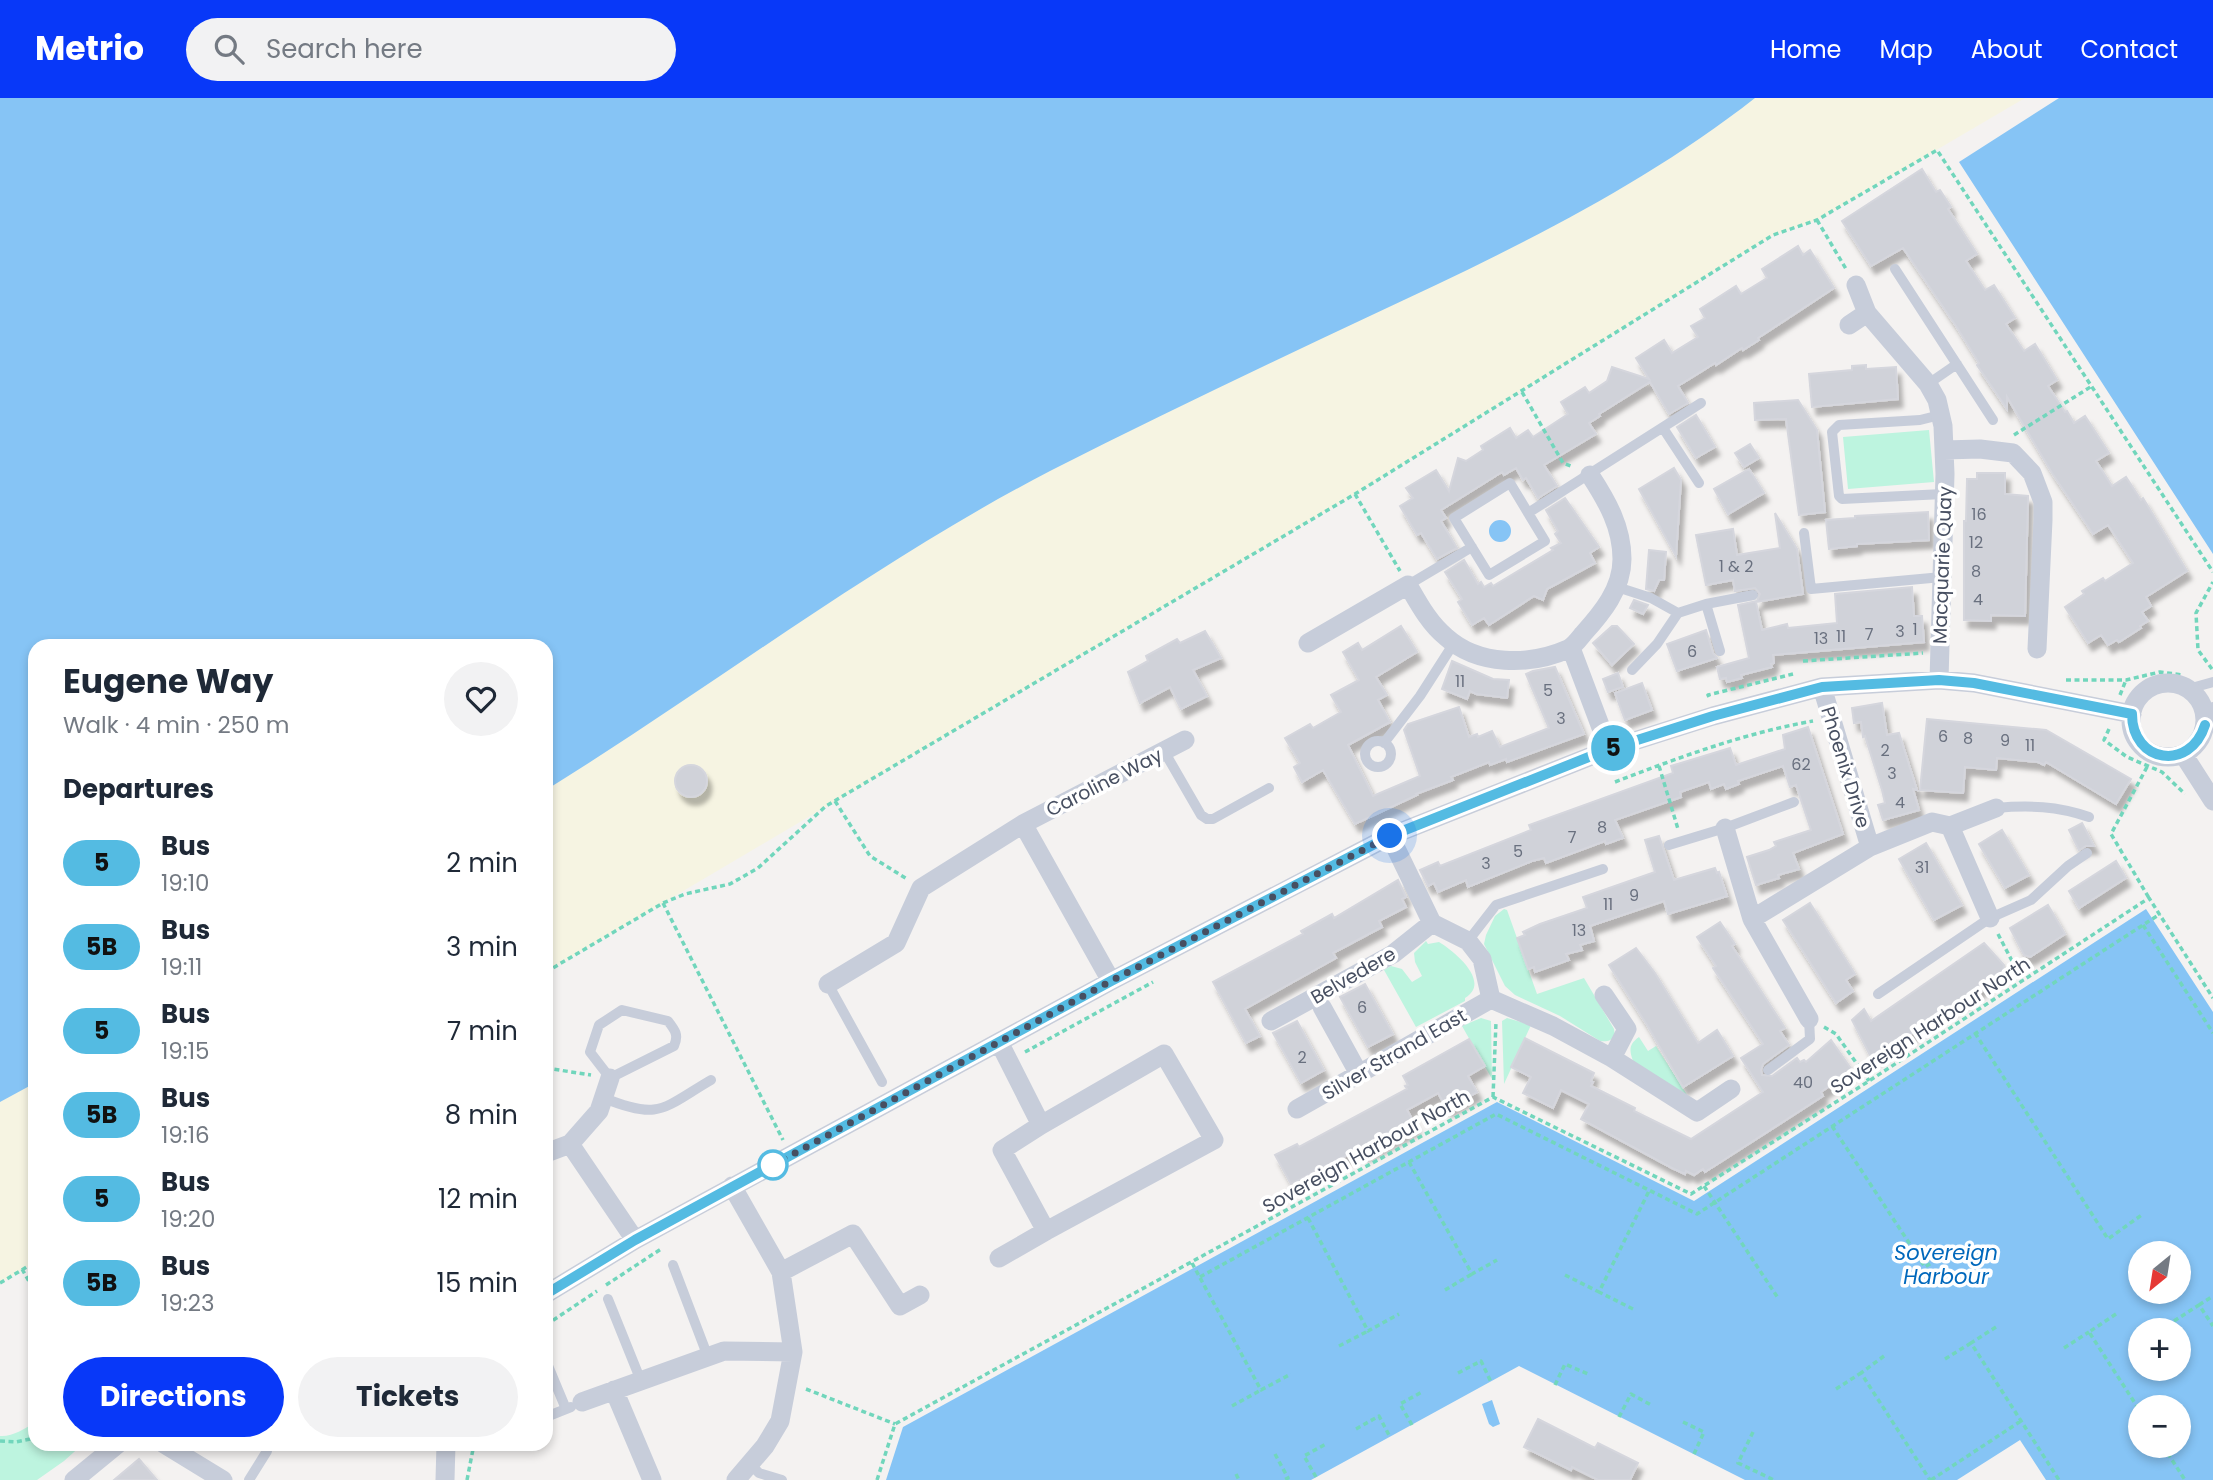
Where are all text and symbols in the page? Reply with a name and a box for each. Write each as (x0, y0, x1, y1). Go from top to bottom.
search box (186, 18, 676, 81)
text: Metrio (35, 25, 144, 72)
icon: search (210, 30, 248, 68)
text: Search here (266, 31, 423, 67)
text: Home (1770, 33, 1842, 66)
text: Map (1880, 33, 1933, 66)
text: About (1971, 33, 2042, 66)
text: Contact (2080, 33, 2178, 66)
street label: Macquarie Quay (1926, 485, 1959, 644)
house number: 16 (1971, 503, 1987, 526)
house number: 12 (1969, 531, 1983, 554)
house number: 1 & 2 (1719, 555, 1753, 578)
house number: 8 (1971, 560, 1981, 583)
house number: 4 (1973, 588, 1983, 611)
house number: 1 (1912, 618, 1918, 641)
house number: 3 (1895, 620, 1905, 643)
house number: 7 (1865, 623, 1874, 646)
house number: 11 (1836, 625, 1846, 648)
house number: 13 (1814, 627, 1828, 650)
house number: 6 (1687, 640, 1697, 663)
text: Eugene Way (63, 658, 273, 705)
button: heart (444, 662, 518, 736)
house number: 11 (1455, 670, 1465, 693)
house number: 5 (1543, 679, 1553, 702)
street label: Phoenix Drive (1814, 703, 1877, 831)
house number: 3 (1556, 707, 1566, 730)
text: Walk · 4 min · 250 m (63, 709, 289, 741)
line badge: 5 (1590, 725, 1636, 771)
house number: 6 (1938, 725, 1948, 748)
house number: 8 (1963, 727, 1973, 750)
house number: 9 (2000, 729, 2010, 752)
text: 5 (1605, 731, 1621, 764)
house number: 11 (2025, 734, 2035, 757)
house number: 2 (1880, 739, 1890, 762)
street label: Caroline Way (1041, 741, 1167, 823)
house number: 62 (1791, 753, 1811, 776)
house number: 3 (1887, 762, 1897, 785)
text: Departures (63, 771, 214, 807)
house number: 4 (1895, 791, 1905, 814)
house number: 8 (1597, 816, 1607, 839)
your location (1372, 818, 1407, 853)
house number: 7 (1568, 826, 1577, 849)
text: Bus (161, 828, 210, 864)
house number: 5 (1513, 840, 1523, 863)
text: 2 min (446, 845, 518, 881)
text: 5 (94, 846, 109, 879)
house number: 3 (1481, 852, 1491, 875)
house number: 31 (1915, 856, 1929, 879)
text: 19:10 (161, 867, 210, 899)
house number: 9 (1629, 884, 1639, 907)
house number: 11 (1603, 893, 1613, 916)
text: Bus (161, 912, 210, 948)
house number: 13 (1572, 919, 1586, 942)
text: 3 min (446, 929, 518, 965)
text: 5B (86, 930, 117, 963)
street label: Belvedere (1306, 940, 1401, 1011)
text: 19:11 (161, 951, 202, 983)
street label: Sovereign Harbour North (1825, 951, 2036, 1100)
text: Bus (161, 996, 210, 1032)
house number: 6 (1357, 996, 1367, 1019)
street label: Silver Strand East (1317, 1002, 1471, 1107)
text: 7 min (447, 1013, 518, 1049)
text: 5 (94, 1014, 109, 1047)
text: 19:15 (161, 1035, 210, 1067)
house number: 2 (1297, 1046, 1307, 1069)
house number: 40 (1793, 1071, 1813, 1094)
text: Bus (161, 1080, 210, 1116)
street label: Sovereign Harbour North (1258, 1083, 1475, 1220)
text: 8 min (445, 1097, 518, 1133)
text: 5B (86, 1098, 117, 1131)
text: 19:16 (161, 1119, 210, 1151)
unlabelled marker (758, 1150, 788, 1180)
text: Bus (161, 1164, 210, 1200)
text: 12 min (438, 1181, 518, 1217)
text: 5 (94, 1182, 109, 1215)
text: 19:20 (161, 1203, 215, 1235)
water label: Sovereign Harbour (1894, 1238, 1998, 1291)
north arrow (2128, 1241, 2191, 1304)
map controls (2128, 1241, 2191, 1458)
text: Bus (161, 1248, 210, 1284)
text: 15 min (437, 1265, 518, 1301)
text: 5B (86, 1266, 117, 1299)
text: 19:23 (161, 1287, 215, 1319)
button: + (2128, 1318, 2191, 1381)
button: Directions (63, 1357, 284, 1437)
button: Tickets (298, 1357, 518, 1437)
button: − (2128, 1395, 2191, 1458)

